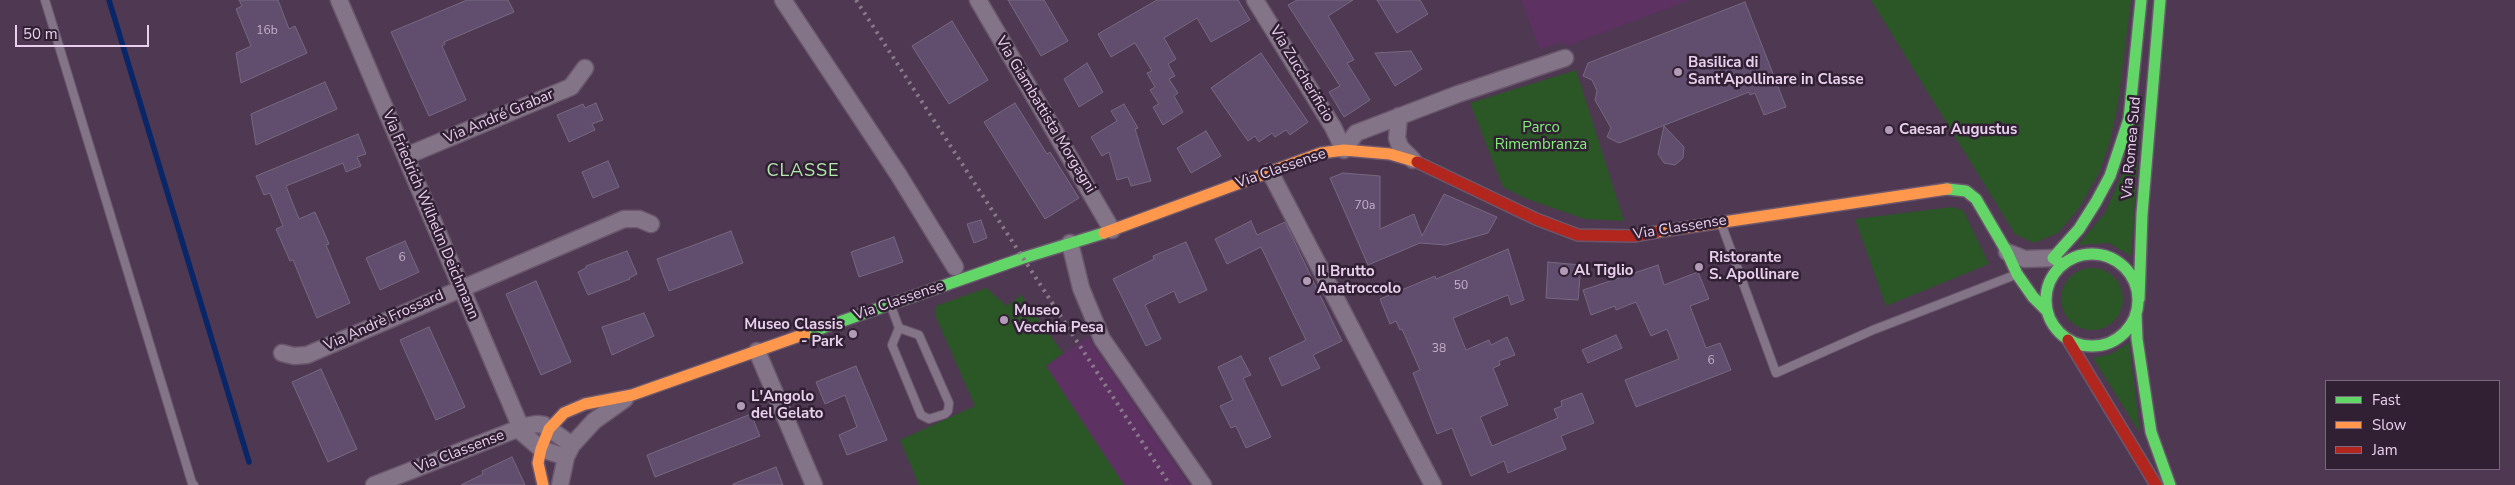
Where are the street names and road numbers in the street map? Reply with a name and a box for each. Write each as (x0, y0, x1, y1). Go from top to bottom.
street label: Via Zuccherificio (1265, 23, 1337, 125)
street label: Via Giambattista Morgagni (991, 33, 1099, 197)
street label: Via André Grabar (442, 86, 556, 148)
street label: Via Romea Sud (2119, 96, 2145, 200)
street label: Via Friedrich Wilhelm Deichmann (378, 108, 482, 322)
street label: Via Classense (1234, 145, 1328, 193)
street label: Via Classense (1632, 212, 1728, 244)
street label: Via Classense (852, 277, 946, 325)
street label: Via Andrè Frossard (321, 287, 447, 355)
street label: Via Classense (413, 427, 507, 477)

